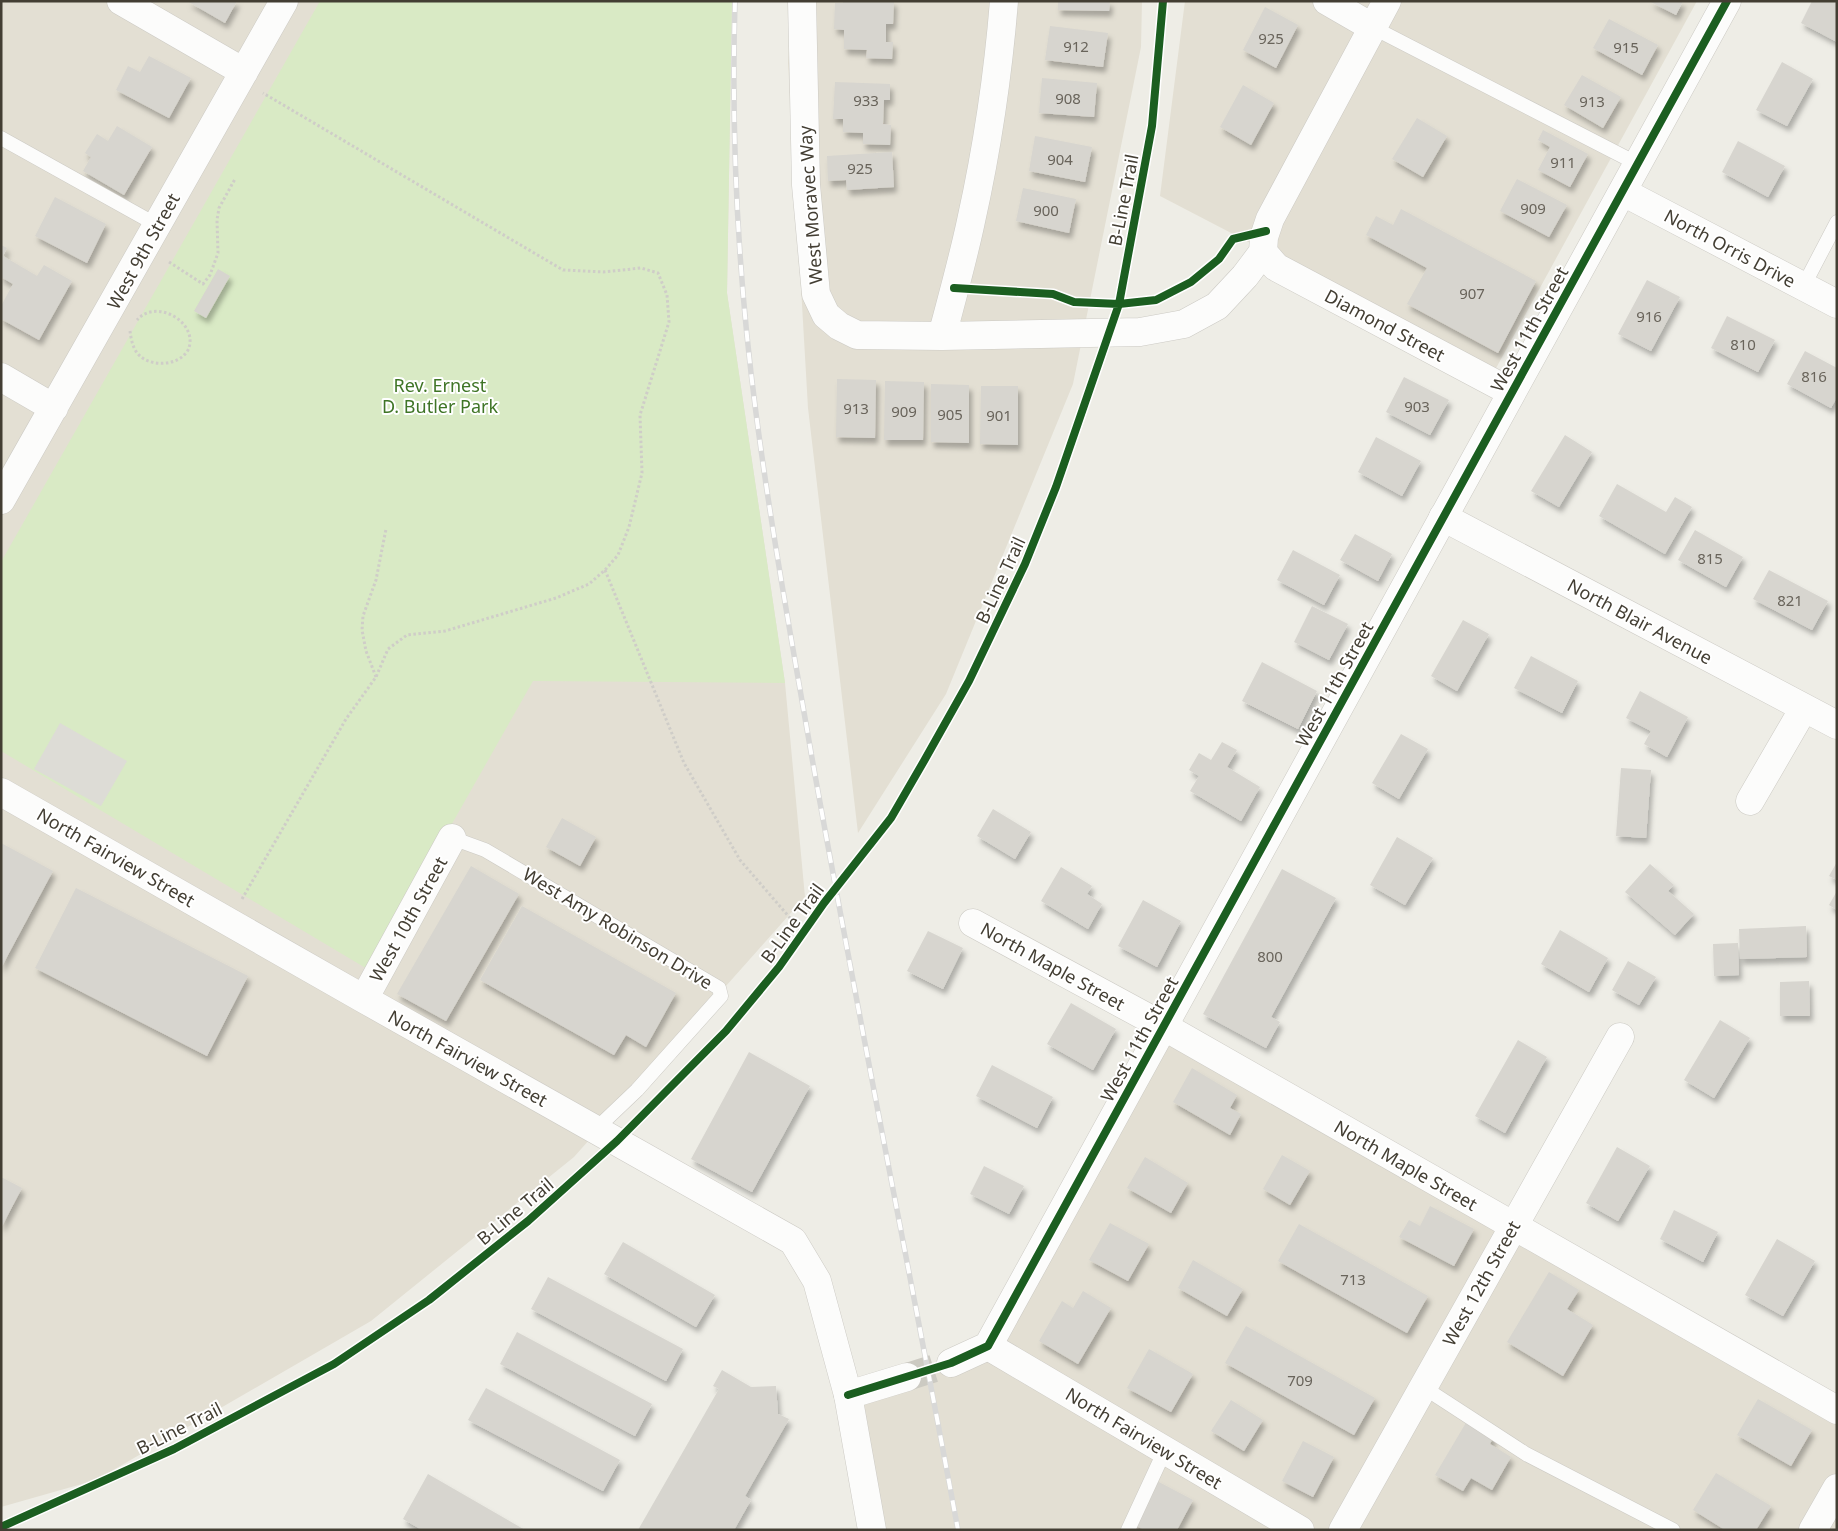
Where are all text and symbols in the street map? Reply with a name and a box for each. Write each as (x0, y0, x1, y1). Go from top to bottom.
house number: 925 (1258, 28, 1284, 48)
house number: 912 (1063, 36, 1089, 56)
house number: 915 (1613, 37, 1639, 57)
house number: 908 (1055, 88, 1081, 108)
house number: 933 (853, 90, 879, 110)
house number: 913 (1579, 91, 1605, 111)
street label: West Moravec Way (792, 124, 828, 285)
house number: 904 (1047, 149, 1073, 169)
street label: B-Line Trail (1102, 152, 1144, 248)
house number: 911 (1550, 152, 1576, 172)
house number: 925 (847, 158, 873, 178)
street label: West 9th Street (101, 188, 185, 313)
house number: 909 (1520, 198, 1546, 218)
house number: 900 (1033, 200, 1059, 220)
street label: North Orris Drive (1660, 203, 1800, 293)
street label: West 11th Street (1485, 262, 1574, 396)
street label: Diamond Street (1321, 283, 1450, 367)
house number: 907 (1459, 283, 1485, 303)
house number: 916 (1636, 306, 1662, 326)
house number: 810 (1730, 334, 1756, 354)
house number: 816 (1801, 366, 1827, 386)
park label: Rev. Ernest D. Butler Park (382, 373, 498, 418)
house number: 903 (1404, 396, 1430, 416)
house number: 913 (843, 398, 869, 418)
house number: 909 (891, 401, 917, 421)
house number: 905 (937, 404, 963, 424)
house number: 901 (986, 405, 1012, 425)
street label: B-Line Trail (969, 533, 1031, 627)
house number: 815 (1697, 548, 1723, 568)
street label: North Blair Avenue (1563, 573, 1717, 669)
house number: 821 (1777, 590, 1803, 610)
street label: West 11th Street (1290, 617, 1379, 751)
street label: North Fairview Street (33, 802, 200, 912)
street label: West 10th Street (364, 852, 453, 986)
street label: West Amy Robinson Drive (519, 862, 717, 994)
street label: B-Line Trail (755, 878, 829, 968)
street label: North Maple Street (977, 916, 1130, 1016)
house number: 800 (1257, 946, 1283, 966)
street label: West 11th Street (1095, 972, 1184, 1106)
street label: North Fairview Street (384, 1004, 552, 1112)
street label: North Maple Street (1330, 1114, 1482, 1216)
street label: B-Line Trail (472, 1172, 558, 1250)
street label: West 12th Street (1437, 1216, 1526, 1350)
house number: 713 (1340, 1269, 1366, 1289)
house number: 709 (1287, 1370, 1313, 1390)
street label: North Fairview Street (1061, 1382, 1227, 1495)
street label: B-Line Trail (132, 1396, 226, 1460)

